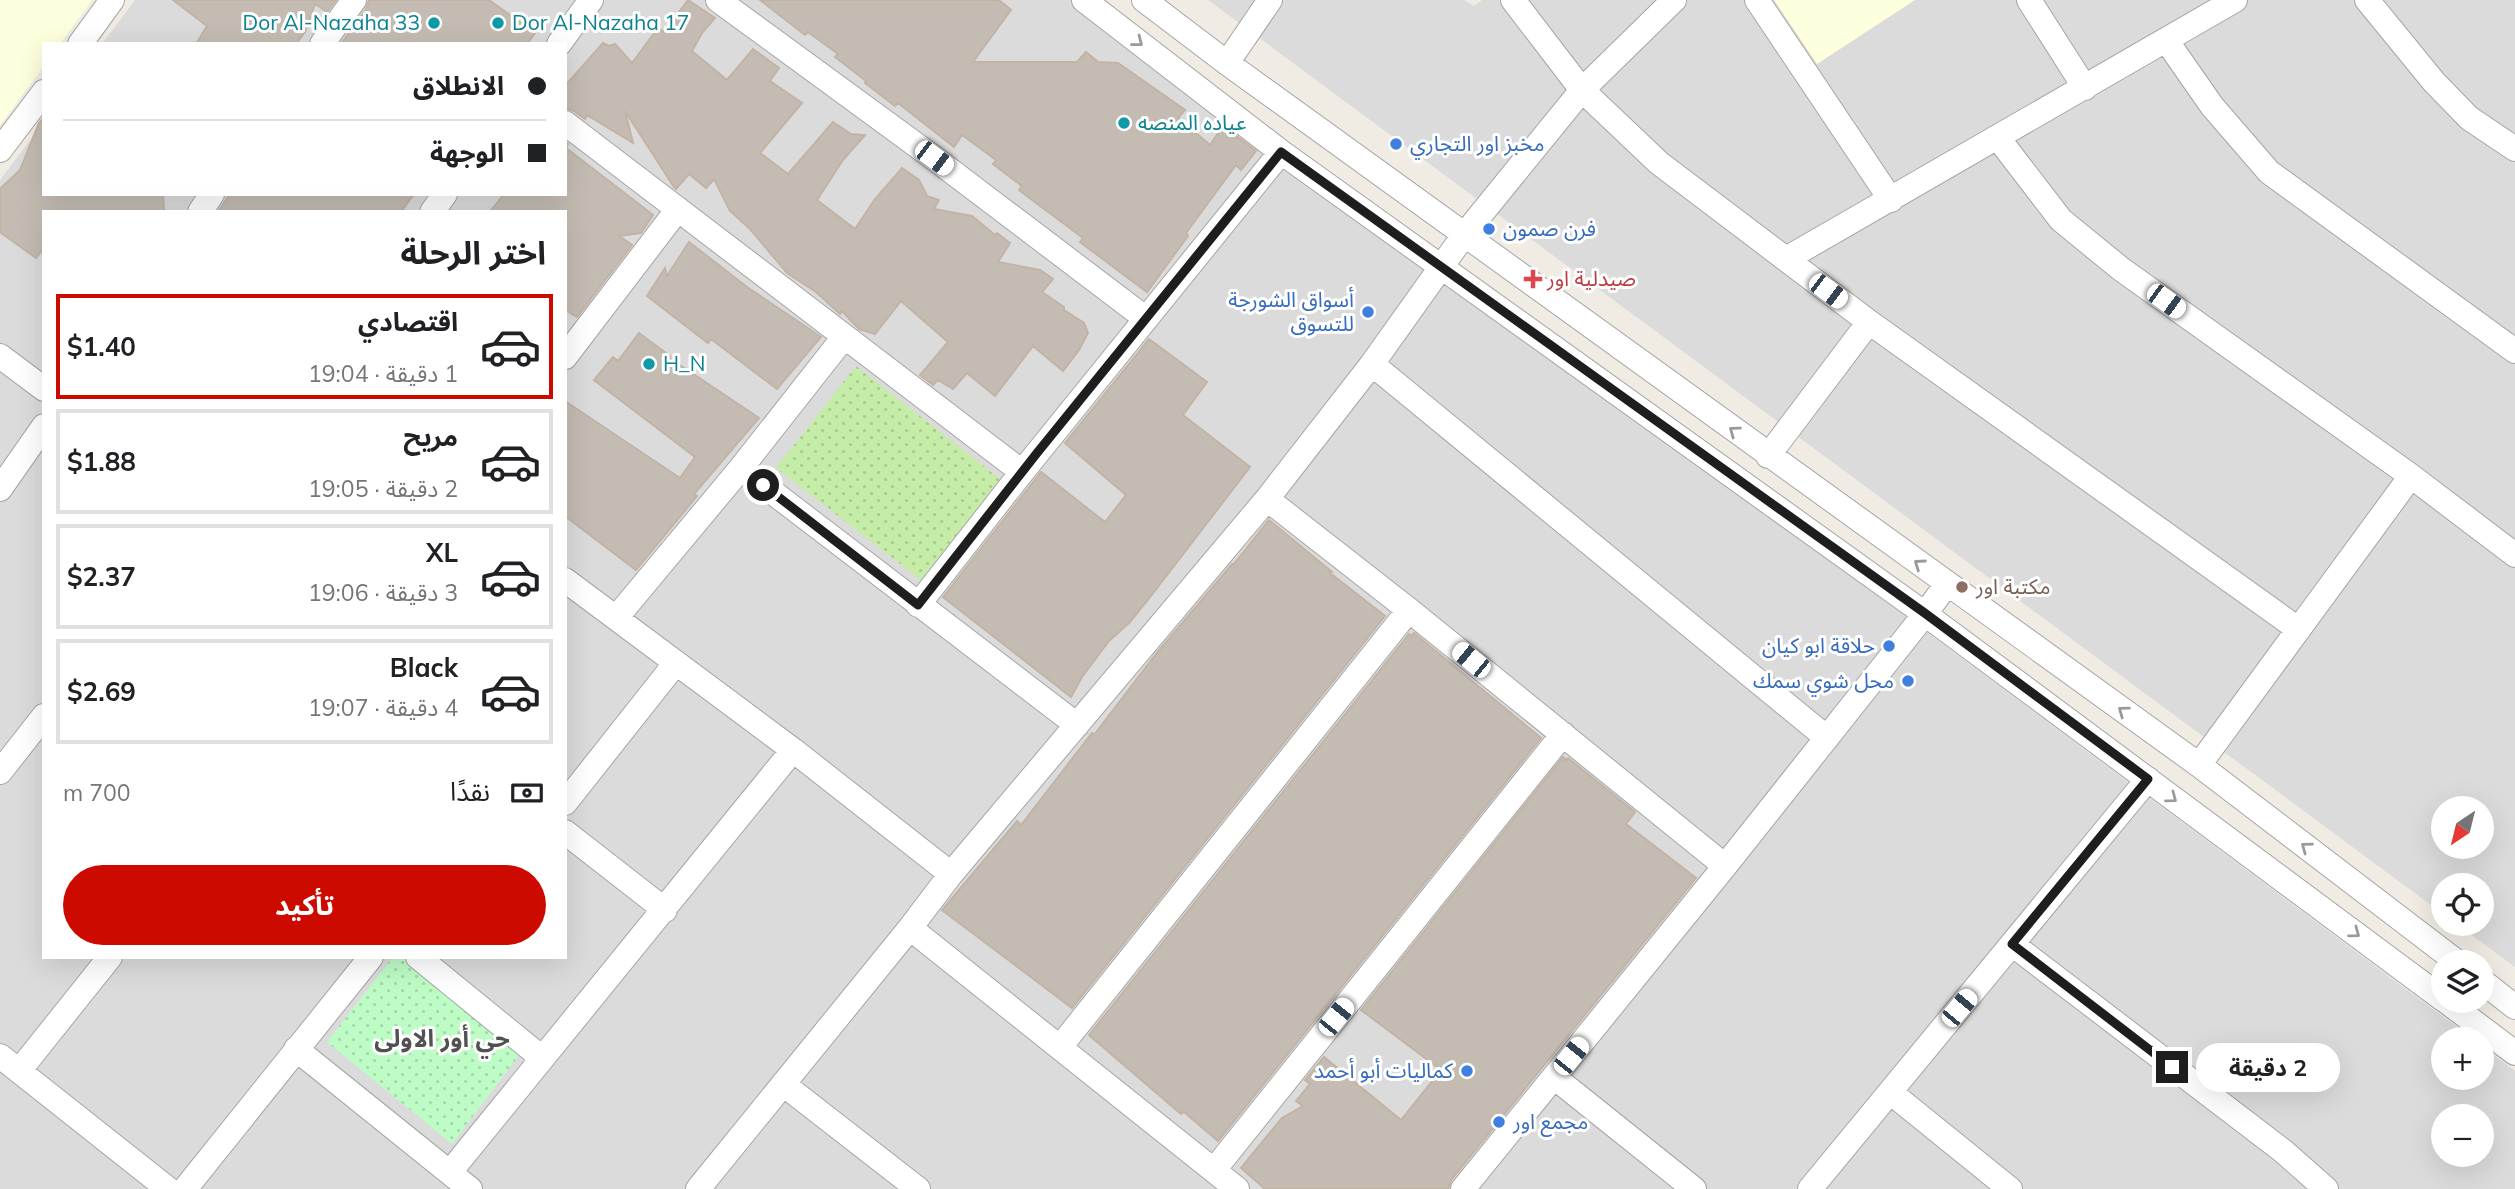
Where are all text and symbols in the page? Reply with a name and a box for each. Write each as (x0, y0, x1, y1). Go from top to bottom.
place label: Dor Al-Nazaha 33 (243, 9, 420, 35)
place label: Dor Al-Nazaha 17 (512, 9, 689, 35)
marker: Dor Al-Nazaha 33 (426, 15, 442, 31)
marker: Dor Al-Nazaha 17 (490, 15, 506, 31)
one-way arrow (1131, 33, 1143, 46)
text: الانطلاق (413, 69, 504, 102)
place label: عياده المنصه (1138, 109, 1246, 135)
marker: عياده المنصه (1116, 115, 1132, 131)
place label: مخبز اور التجاري (1410, 130, 1544, 160)
text: الوجهة (430, 136, 504, 169)
marker: مخبز اور التجاري (1388, 136, 1404, 152)
car (911, 137, 958, 179)
place label: فرن صمون (1503, 215, 1596, 241)
marker: فرن صمون (1481, 221, 1497, 237)
text: اختر الرحلة (401, 232, 546, 272)
place label: صيدلية اور (1546, 265, 1636, 291)
car (1805, 270, 1852, 312)
marker: صيدلية اور (1525, 271, 1541, 287)
car (2143, 280, 2190, 322)
place label: أسواق الشورجة للتسوق (1228, 286, 1354, 336)
marker: أسواق الشورجة للتسوق (1360, 304, 1376, 320)
text: اقتصادي (358, 305, 458, 338)
icon: car (479, 315, 542, 378)
text: $1.40 (67, 330, 136, 363)
place label: H_N (663, 350, 705, 376)
marker: H_N (641, 356, 657, 372)
text: 1 دقيقة · 19:04 (308, 359, 458, 388)
text: مريح (403, 420, 458, 453)
one-way arrow (1729, 427, 1742, 439)
icon: car (479, 430, 542, 493)
text: $1.88 (67, 445, 136, 478)
route start (747, 469, 779, 501)
text: 2 دقيقة · 19:05 (308, 474, 458, 503)
text: XL (426, 536, 458, 569)
icon: car (479, 545, 542, 608)
text: $2.37 (67, 560, 136, 593)
one-way arrow (1914, 560, 1927, 572)
place label: مكتبة اور (1975, 573, 2051, 599)
text: 3 دقيقة · 19:06 (308, 578, 458, 607)
marker: مكتبة اور (1954, 579, 1970, 595)
place label: حلاقة ابو كيان (1762, 632, 1875, 658)
marker: حلاقة ابو كيان (1881, 638, 1897, 654)
car (1449, 639, 1494, 681)
text: Black (390, 651, 458, 684)
icon: car (479, 660, 542, 723)
place label: محل شوي سمك (1753, 667, 1894, 697)
marker: محل شوي سمك (1900, 673, 1916, 689)
text: $2.69 (67, 675, 136, 708)
text: 4 دقيقة · 19:07 (308, 693, 458, 722)
one-way arrow (2118, 707, 2131, 719)
icon: cash (508, 774, 546, 812)
text: نقدًا (450, 775, 490, 808)
text: 700 m (63, 778, 131, 807)
one-way arrow (2165, 789, 2177, 802)
north arrow (2431, 796, 2494, 859)
map controls (2431, 796, 2494, 1167)
one-way arrow (2301, 842, 2313, 855)
button: تأكيد (63, 865, 546, 945)
button: locate (2431, 873, 2494, 936)
one-way arrow (2347, 925, 2360, 938)
button: layers (2431, 950, 2494, 1013)
car (1938, 985, 1981, 1031)
car (1315, 994, 1358, 1040)
district label: حي أور الاولى (374, 1023, 510, 1059)
button: + (2431, 1027, 2494, 1090)
car (1550, 1033, 1593, 1079)
callout: 2 دقيقة (2196, 1042, 2340, 1092)
route end (2156, 1051, 2188, 1083)
text: 2 دقيقة (2229, 1053, 2307, 1082)
place label: كماليات أبو أحمد (1314, 1057, 1453, 1083)
marker: كماليات أبو أحمد (1459, 1063, 1475, 1079)
button: − (2431, 1104, 2494, 1167)
place label: مجمع اور (1512, 1108, 1588, 1137)
marker: مجمع اور (1491, 1114, 1507, 1130)

